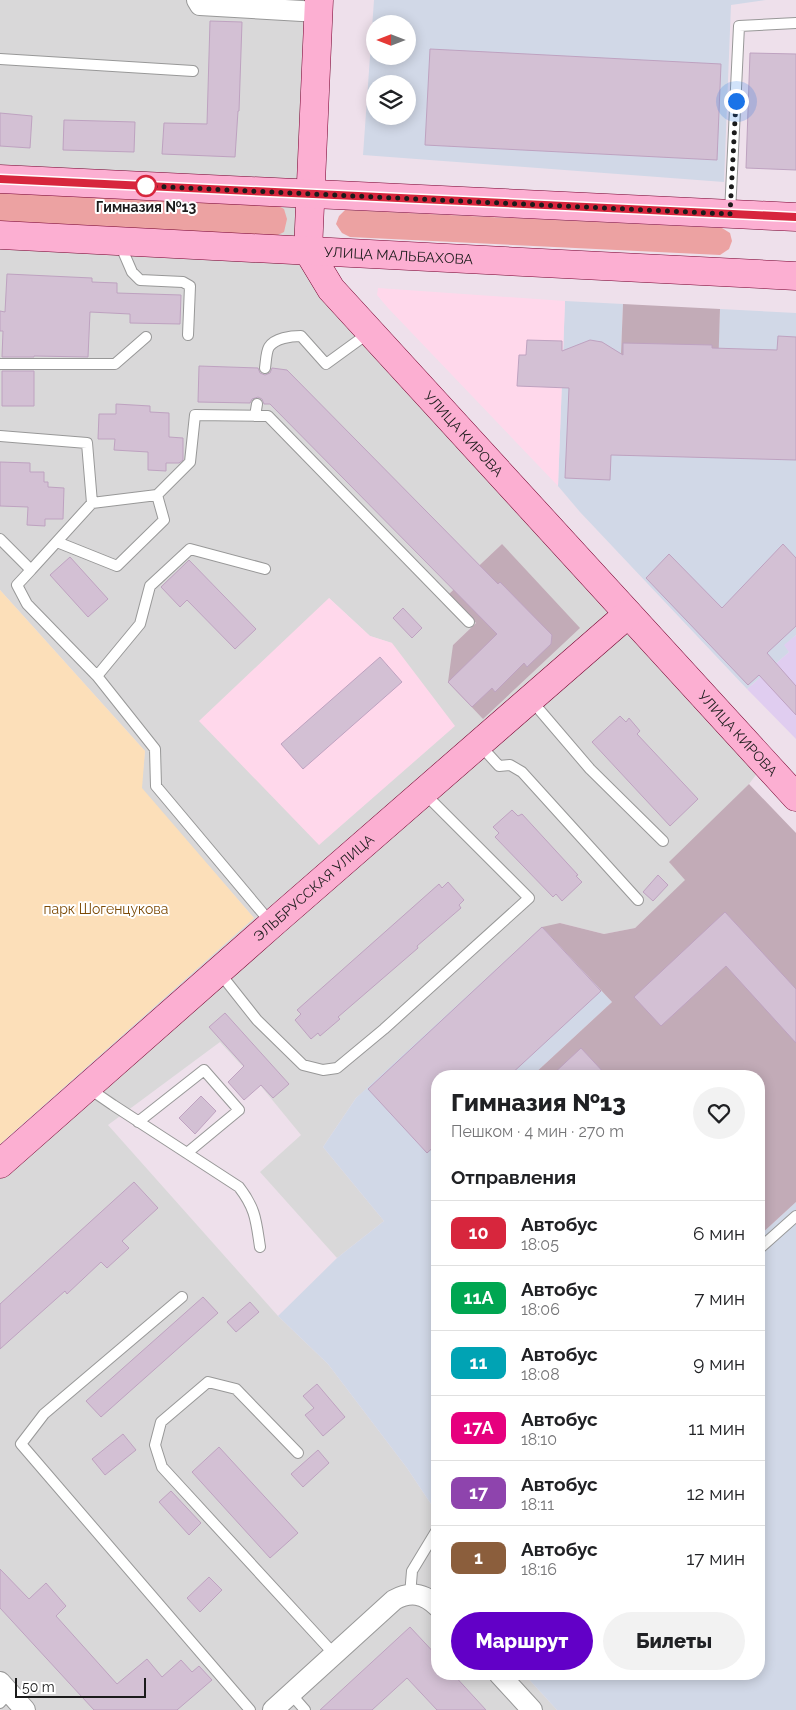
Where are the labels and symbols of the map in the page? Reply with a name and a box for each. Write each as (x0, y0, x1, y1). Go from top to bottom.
north arrow (366, 15, 416, 65)
your location (724, 89, 749, 114)
marker: Гимназия №13 (135, 175, 157, 197)
place label: Гимназия №13 (96, 199, 196, 215)
street label: УЛИЦА МАЛЬБАХОВА (324, 244, 474, 267)
street label: УЛИЦА КИРОВА (421, 388, 507, 480)
street label: УЛИЦА КИРОВА (695, 687, 781, 780)
street label: ЭЛЬБРУССКАЯ УЛИЦА (250, 831, 378, 945)
park label: парк Шогенцукова (44, 901, 168, 917)
scale bar (15, 1675, 146, 1698)

